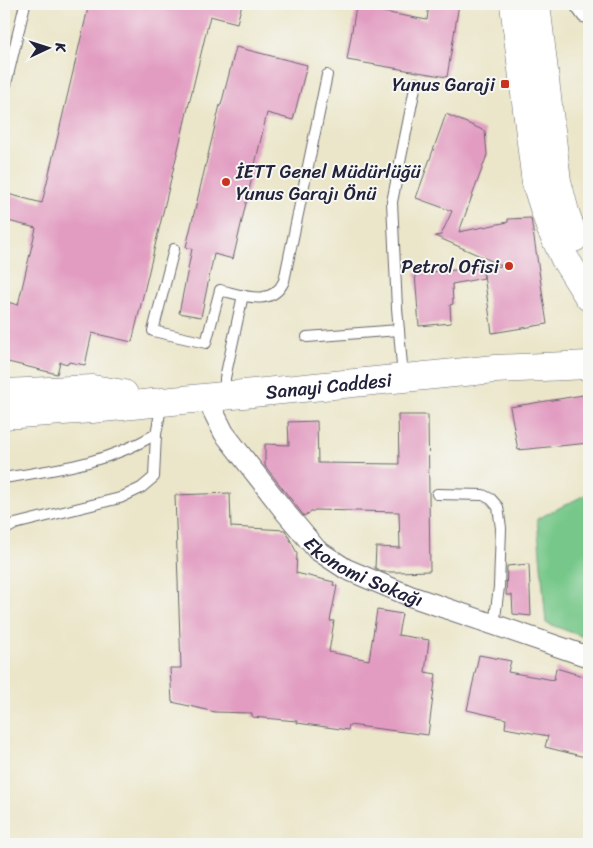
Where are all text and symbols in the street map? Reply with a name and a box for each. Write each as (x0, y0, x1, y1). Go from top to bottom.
north arrow (22, 22, 72, 72)
text: K (48, 41, 73, 54)
place label: Yunus Garaji (392, 68, 496, 101)
marker: Yunus Garaji (499, 78, 511, 90)
place label: İETT Genel Müdürlüğü Yunus Garajı Önü (235, 155, 421, 210)
marker: İETT Genel Müdürlüğü Yunus Garajı Önü (220, 176, 232, 188)
place label: Petrol Ofisi (401, 250, 500, 283)
marker: Petrol Ofisi (503, 260, 515, 272)
street label: Sanayi Caddesi (264, 363, 394, 409)
street label: Ekonomi Sokağı (295, 529, 428, 616)

